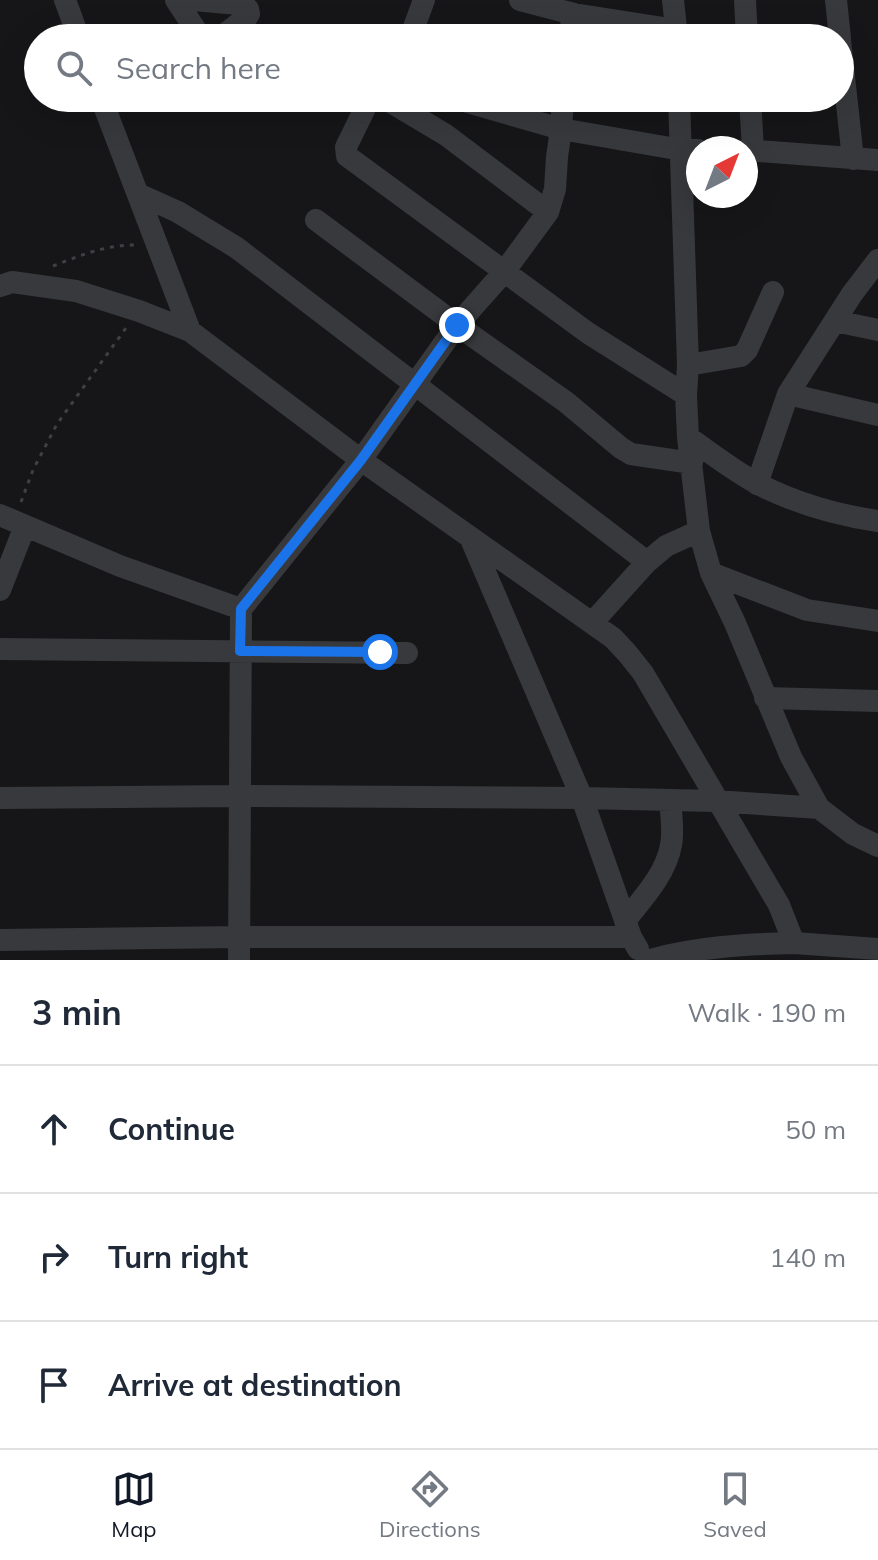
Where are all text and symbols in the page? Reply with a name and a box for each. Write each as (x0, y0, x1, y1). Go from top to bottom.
search box (24, 24, 854, 112)
icon: search (52, 46, 96, 90)
text: Search here (116, 49, 281, 87)
north arrow (686, 136, 758, 208)
route end (439, 307, 475, 343)
route start (362, 634, 398, 670)
text: 3 min (32, 991, 122, 1034)
text: Walk · 190 m (687, 996, 846, 1029)
icon: ahead (32, 1107, 76, 1151)
text: Continue (108, 1110, 235, 1148)
text: 50 m (785, 1113, 846, 1146)
icon: right (32, 1235, 76, 1279)
text: Turn right (108, 1238, 248, 1276)
text: 140 m (770, 1241, 846, 1274)
icon: arrive (32, 1363, 76, 1407)
text: Arrive at destination (108, 1366, 402, 1404)
tab: Map (111, 1467, 157, 1543)
tab: Directions (379, 1467, 481, 1543)
tab: Saved (703, 1467, 767, 1543)

